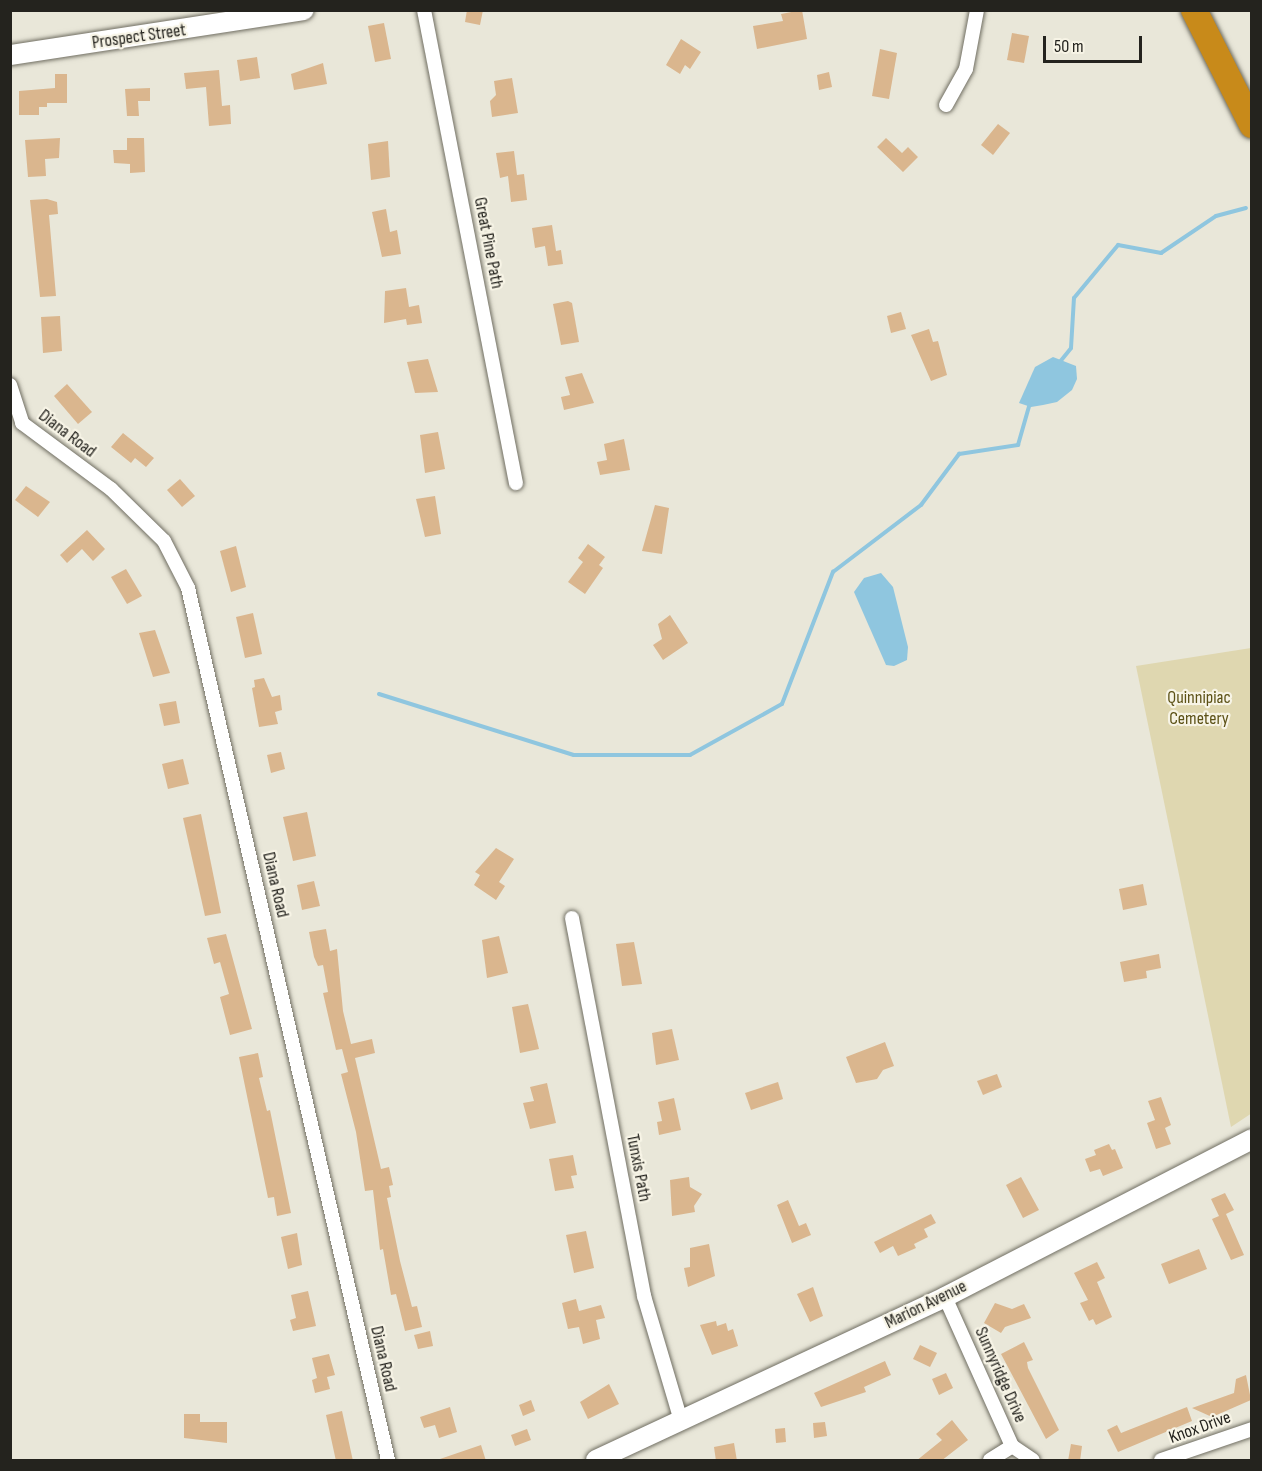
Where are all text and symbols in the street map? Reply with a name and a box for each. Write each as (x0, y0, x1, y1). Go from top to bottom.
street label: Prospect Street (91, 20, 187, 54)
scale bar (1046, 24, 1145, 62)
text: 50 m (1054, 36, 1084, 57)
street label: Great Pine Path (469, 195, 507, 291)
street label: Diana Road (34, 405, 100, 463)
park label: Quinnipiac Cemetery (1167, 688, 1231, 730)
street label: Diana Road (257, 850, 293, 920)
street label: Tunxis Path (621, 1132, 655, 1204)
street label: Marion Avenue (882, 1276, 970, 1334)
street label: Diana Road (365, 1324, 401, 1394)
street label: Sunnyridge Drive (969, 1324, 1031, 1426)
street label: Knox Drive (1166, 1407, 1234, 1449)

